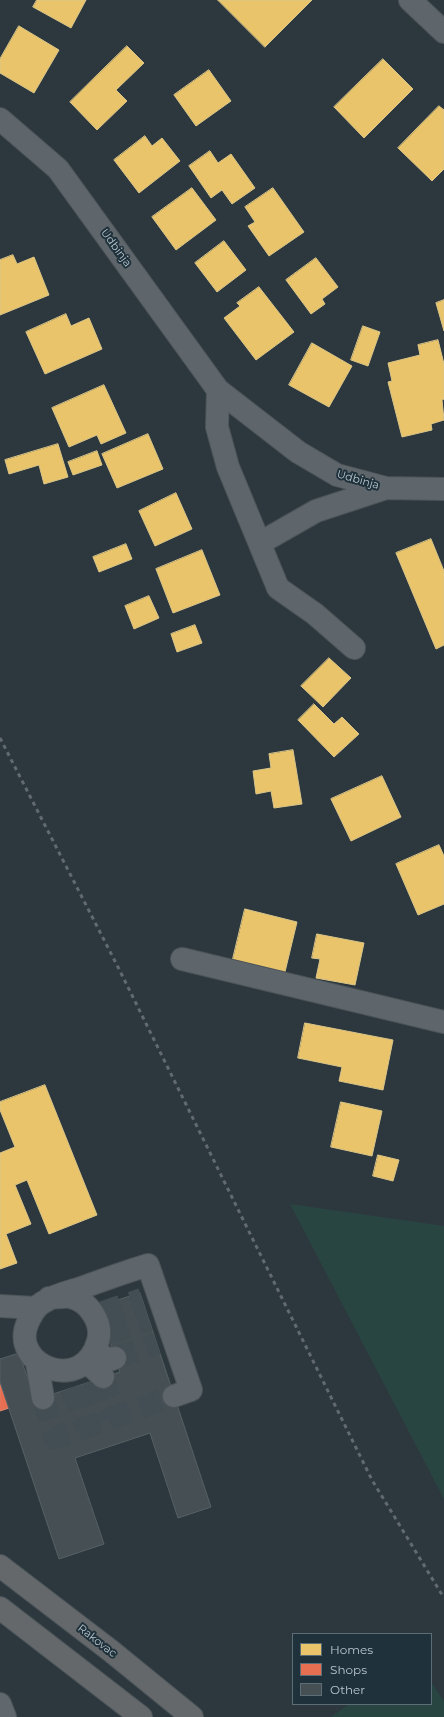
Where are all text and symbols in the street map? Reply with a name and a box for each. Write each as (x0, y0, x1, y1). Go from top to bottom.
street label: Udbinja (98, 227, 134, 269)
street label: Udbinja (335, 468, 381, 492)
street label: Rakovac (75, 1622, 119, 1660)
legend (292, 1633, 432, 1705)
text: Homes (330, 1642, 373, 1657)
text: Shops (330, 1662, 367, 1677)
text: Other (330, 1682, 365, 1697)

